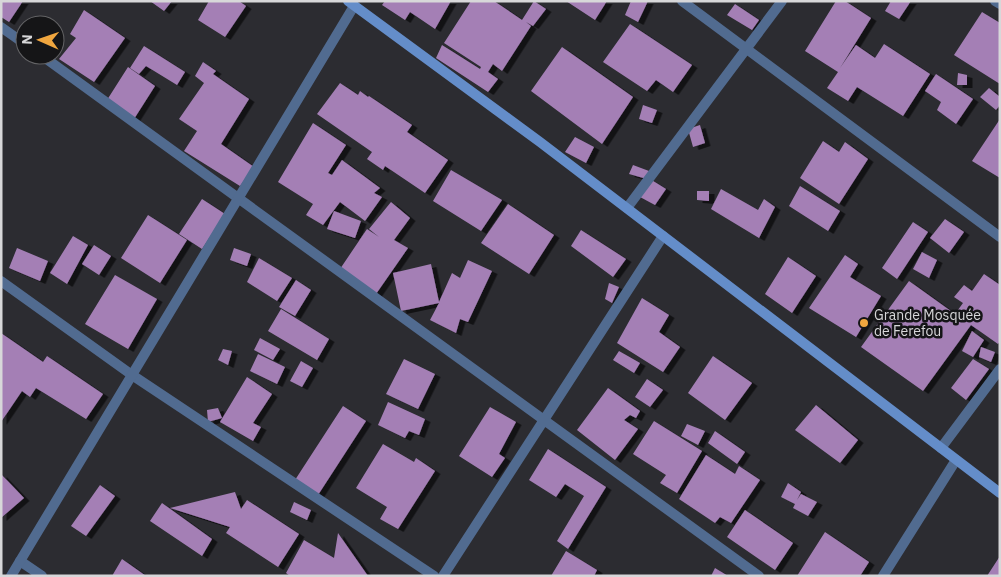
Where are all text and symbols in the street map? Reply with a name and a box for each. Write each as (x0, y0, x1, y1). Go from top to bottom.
north arrow (15, 15, 65, 65)
text: N (18, 34, 36, 45)
place label: Grande Mosquée de Ferefou (874, 306, 981, 340)
marker: Grande Mosquée de Ferefou (858, 317, 870, 329)

